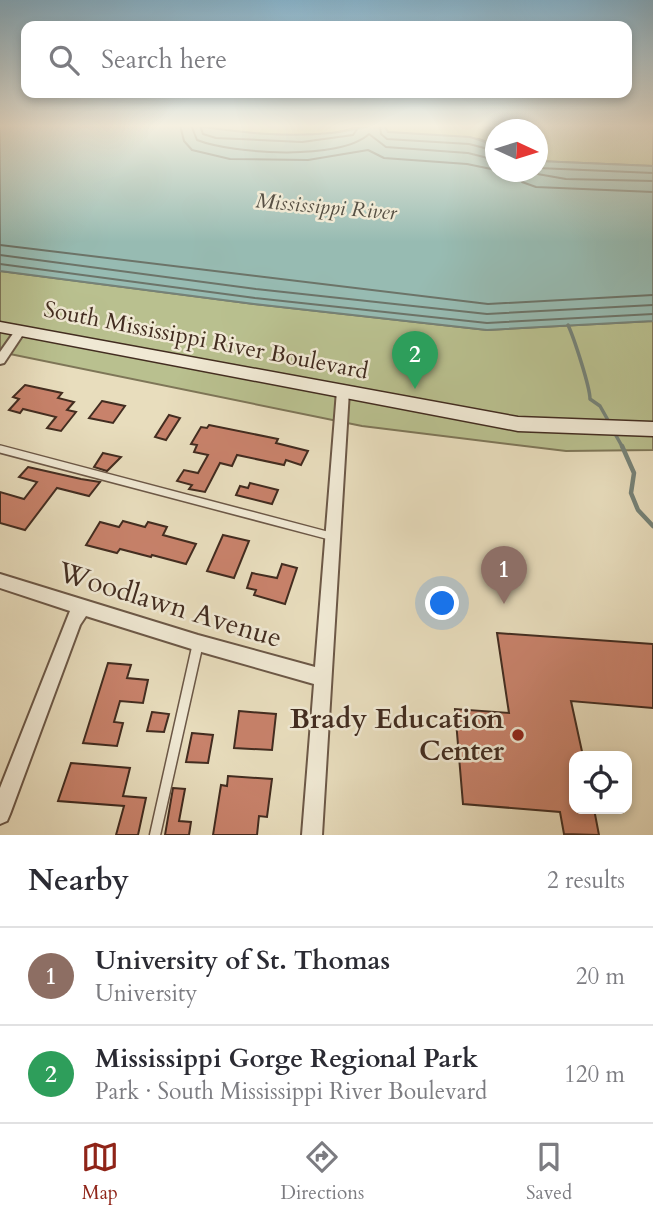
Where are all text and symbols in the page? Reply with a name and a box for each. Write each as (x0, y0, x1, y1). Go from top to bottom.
search box (21, 21, 632, 98)
icon: search (45, 41, 83, 79)
text: Search here (101, 42, 227, 77)
north arrow (485, 119, 548, 182)
water label: Mississippi River (254, 186, 399, 228)
street label: South Mississippi River Boulevard (41, 293, 372, 387)
pin: 2 (392, 331, 438, 389)
pin: 1 (481, 546, 527, 604)
street label: Woodlawn Avenue (53, 553, 286, 657)
your location (425, 586, 459, 620)
place label: Brady Education Center (290, 700, 505, 770)
marker: Brady Education Center (510, 727, 526, 743)
map controls (569, 751, 632, 814)
button: locate (569, 751, 632, 814)
text: Nearby (28, 860, 129, 901)
text: 2 results (547, 865, 625, 896)
text: University of St. Thomas (95, 943, 390, 978)
text: 1 (45, 961, 57, 992)
text: 20 m (576, 961, 625, 992)
text: University (95, 978, 197, 1009)
text: Mississippi Gorge Regional Park (95, 1041, 478, 1076)
text: 2 (45, 1059, 57, 1090)
text: 120 m (564, 1059, 625, 1090)
text: Park · South Mississippi River Boulevard (95, 1076, 487, 1107)
tab: Map (81, 1138, 119, 1206)
tab: Directions (281, 1138, 364, 1206)
tab: Saved (526, 1138, 572, 1206)

